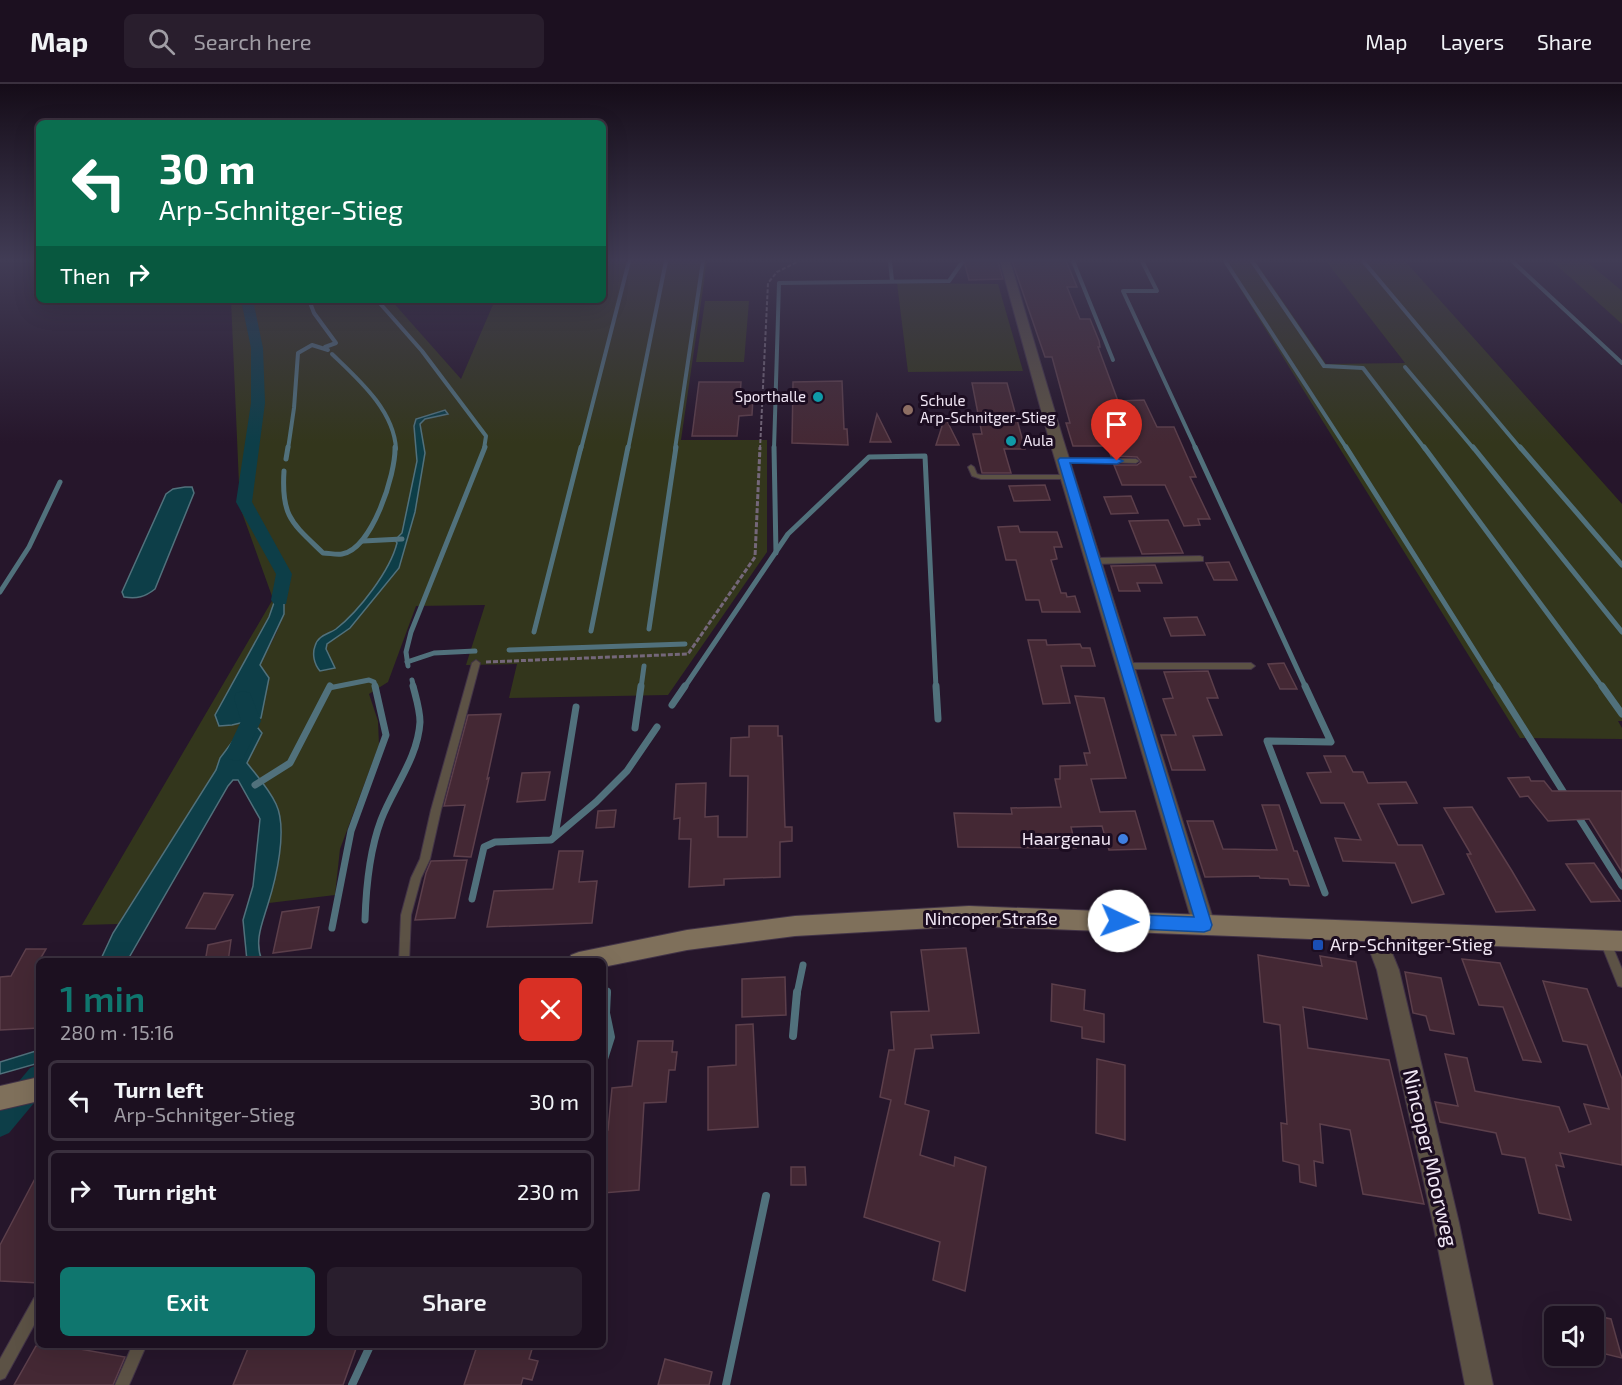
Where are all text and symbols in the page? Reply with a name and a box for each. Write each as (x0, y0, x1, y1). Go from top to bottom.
search box (124, 14, 544, 68)
text: Map (30, 24, 88, 58)
icon: search (145, 25, 178, 58)
text: Search here (193, 28, 312, 54)
text: Map (1365, 29, 1407, 54)
text: Layers (1440, 29, 1504, 54)
text: Share (1537, 29, 1592, 54)
text: 30 m (159, 142, 255, 192)
icon: left (60, 144, 138, 222)
text: Arp-Schnitger-Stieg (159, 193, 403, 225)
icon: right (122, 258, 155, 291)
text: Then (60, 262, 110, 288)
place label: Sporthalle (735, 387, 806, 405)
marker: Sporthalle (811, 390, 825, 404)
place label: Schule Arp-Schnitger-Stieg (920, 391, 1056, 426)
pin (1091, 399, 1142, 461)
marker: Schule Arp-Schnitger-Stieg (901, 403, 915, 417)
icon: arrive (1100, 408, 1133, 441)
place label: Aula (1023, 431, 1054, 449)
marker: Aula (1004, 434, 1018, 448)
place label: Haargenau (1022, 827, 1111, 849)
marker: Haargenau (1116, 832, 1130, 846)
position arrow (1087, 889, 1151, 953)
street label: Nincoper Straße (924, 907, 1058, 929)
place label: Arp-Schnitger-Stieg (1330, 933, 1493, 955)
marker: Arp-Schnitger-Stieg (1311, 938, 1325, 952)
text: 1 min (60, 976, 145, 1019)
button: close (519, 978, 582, 1041)
text: 280 m · 15:16 (60, 1020, 174, 1044)
street label: Nincoper Moorweg (1399, 1067, 1464, 1249)
text: Turn left (114, 1076, 203, 1102)
icon: left (63, 1084, 96, 1117)
text: 30 m (529, 1088, 579, 1114)
text: Arp-Schnitger-Stieg (114, 1102, 295, 1126)
icon: right (63, 1174, 96, 1207)
text: Turn right (114, 1178, 216, 1204)
text: 230 m (517, 1178, 579, 1204)
button: Exit (60, 1267, 315, 1336)
button: Share (327, 1267, 582, 1336)
map controls (1544, 1306, 1604, 1366)
button: sound (1544, 1306, 1604, 1366)

